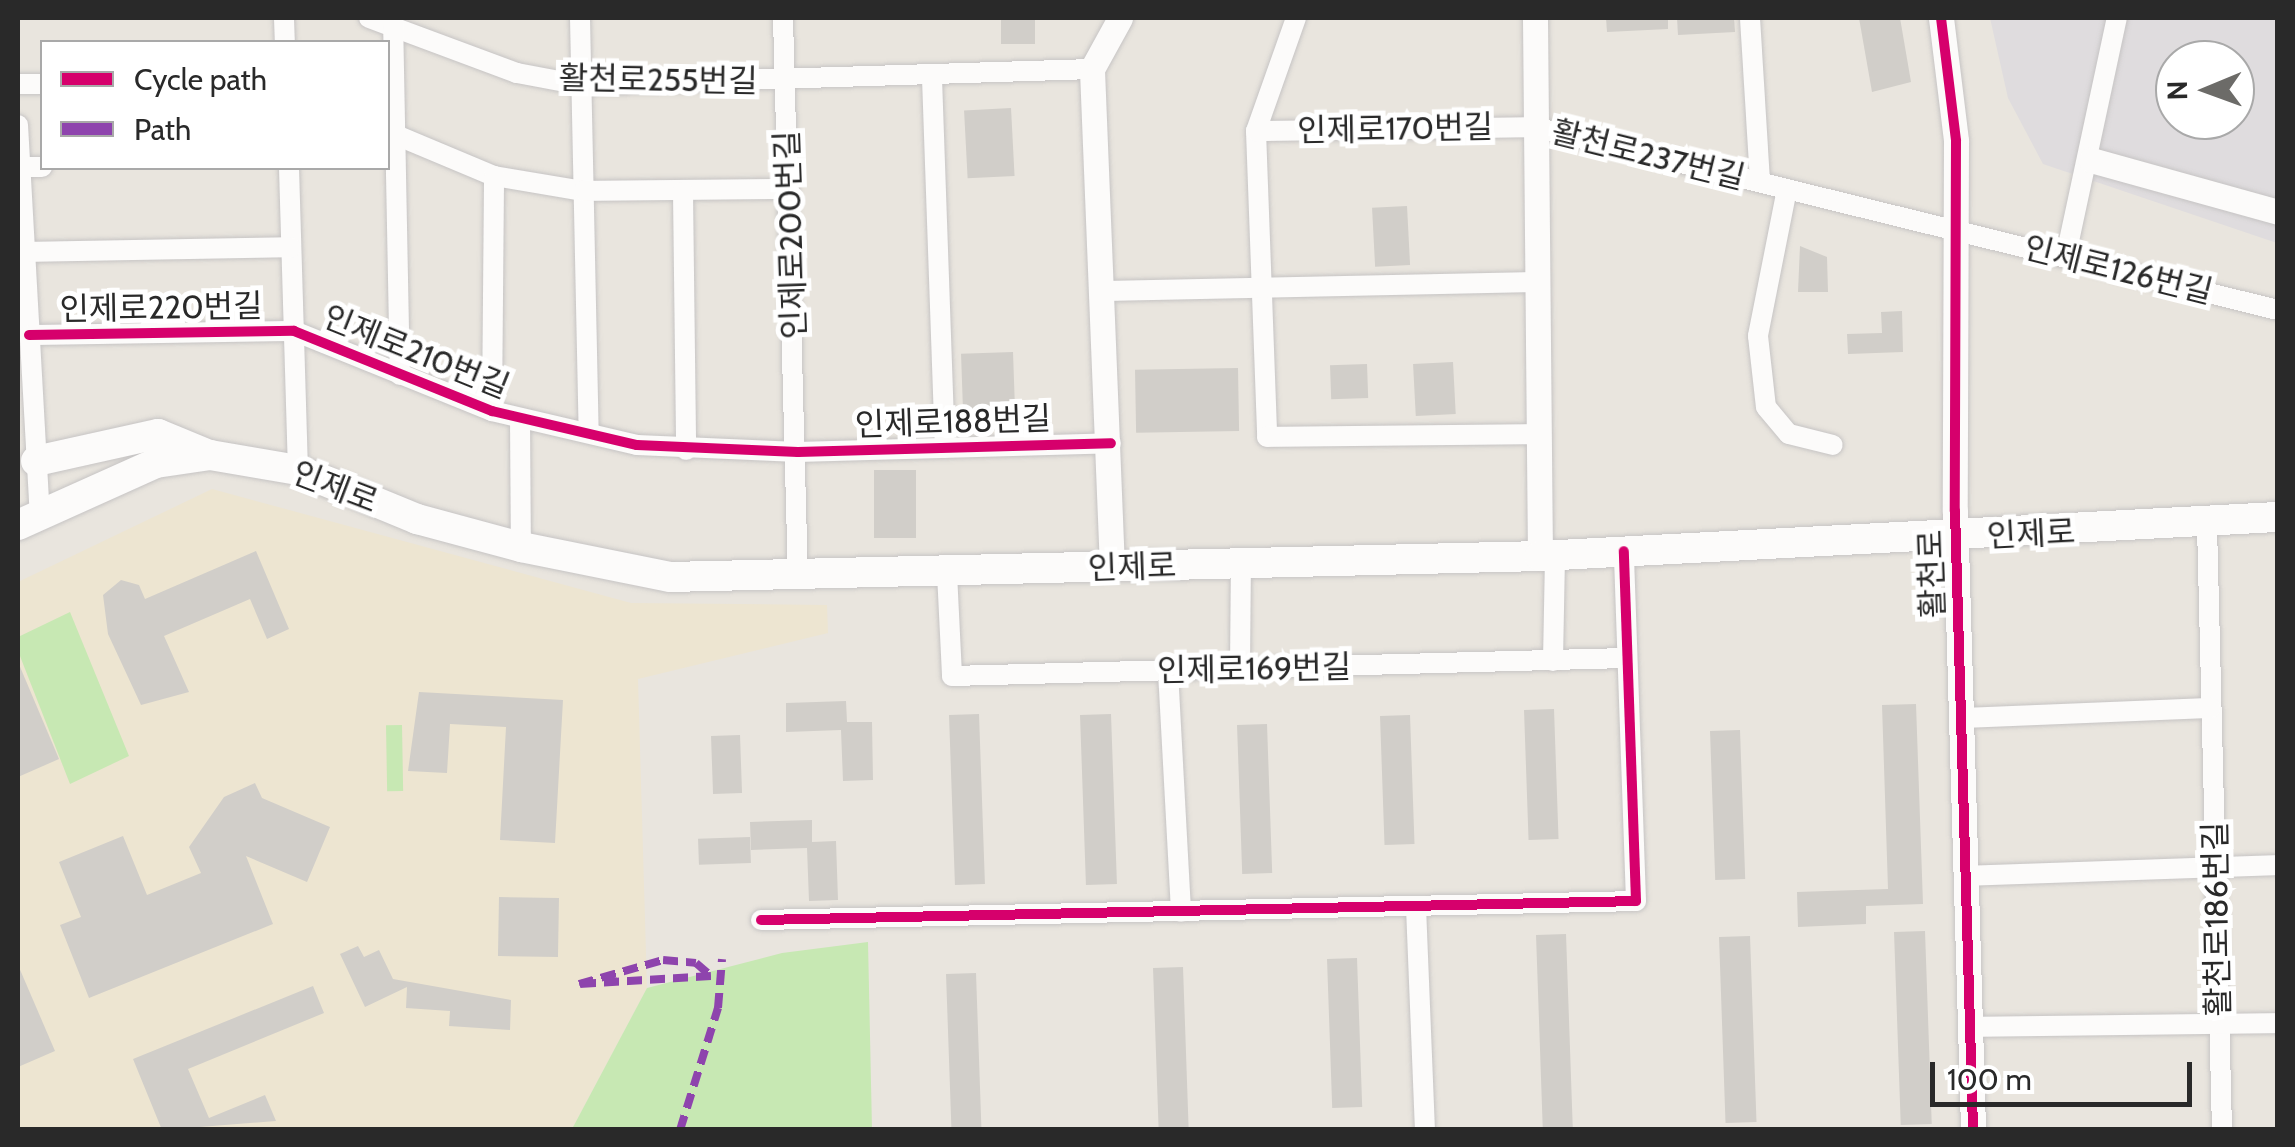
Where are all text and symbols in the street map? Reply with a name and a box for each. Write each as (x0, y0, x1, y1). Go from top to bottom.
legend (40, 40, 390, 170)
north arrow (2155, 40, 2255, 140)
street label: 활천로255번길 (558, 59, 758, 101)
text: Cycle path (134, 61, 267, 98)
text: N (2160, 80, 2194, 101)
street label: 인제로170번길 (1297, 108, 1493, 150)
text: Path (134, 111, 191, 148)
street label: 활천로237번길 (1548, 112, 1748, 198)
street label: 인제로200번길 (768, 130, 814, 340)
street label: 인제로126번길 (2020, 228, 2216, 312)
street label: 인제로220번길 (59, 287, 263, 329)
street label: 인제로210번길 (318, 297, 514, 407)
street label: 인제로188번길 (854, 399, 1052, 445)
street label: 인제로 (287, 453, 383, 521)
street label: 인제로 (1986, 513, 2076, 555)
street label: 활천로 (1911, 529, 1953, 619)
street label: 인제로 (1087, 546, 1177, 588)
street label: 인제로169번길 (1157, 648, 1351, 690)
street label: 활천로186번길 (2196, 821, 2238, 1017)
scale bar (1935, 1042, 2198, 1104)
text: 100 m (1947, 1061, 2032, 1098)

